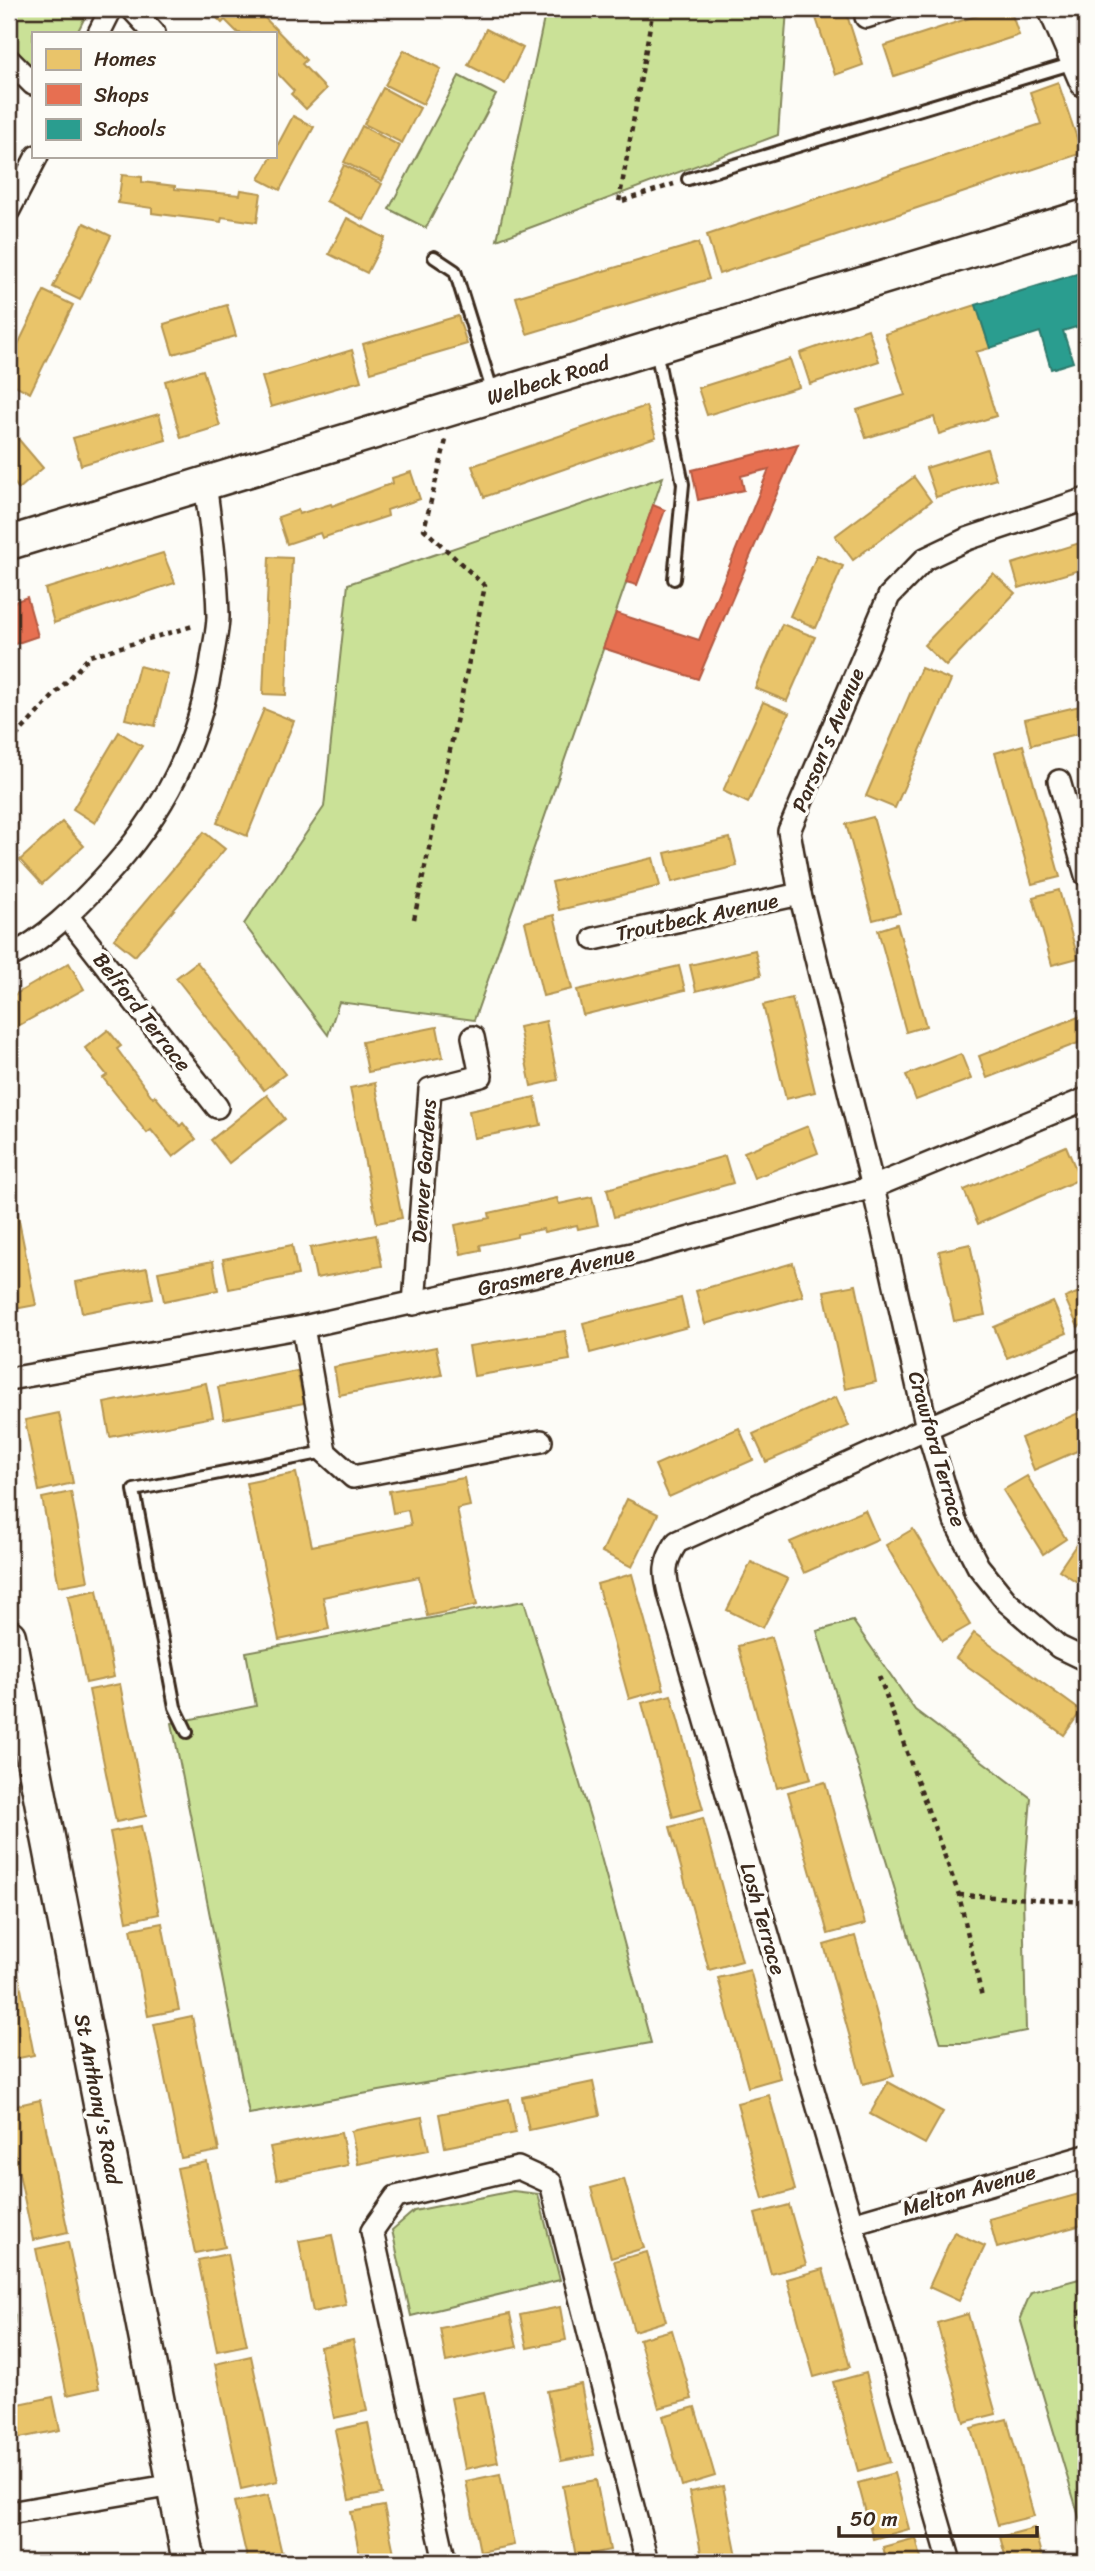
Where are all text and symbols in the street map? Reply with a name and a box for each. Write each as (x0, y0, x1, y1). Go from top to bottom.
legend (32, 32, 276, 158)
text: Homes (94, 40, 156, 78)
text: Shops (94, 76, 149, 114)
text: Schools (94, 110, 166, 148)
street label: Welbeck Road (482, 343, 616, 417)
street label: Parson's Avenue (780, 662, 876, 818)
street label: Troutbeck Avenue (612, 881, 782, 953)
street label: Belford Terrace (83, 944, 201, 1081)
street label: Denver Gardens (400, 1097, 448, 1244)
street label: Grasmere Avenue (474, 1234, 638, 1308)
street label: Crawford Terrace (897, 1367, 977, 1532)
street label: Losh Terrace (729, 1858, 797, 1980)
street label: St Anthony's Road (63, 2010, 134, 2189)
street label: Melton Avenue (898, 2153, 1041, 2227)
scale bar (839, 2494, 1037, 2538)
text: 50 m (850, 2500, 898, 2538)

